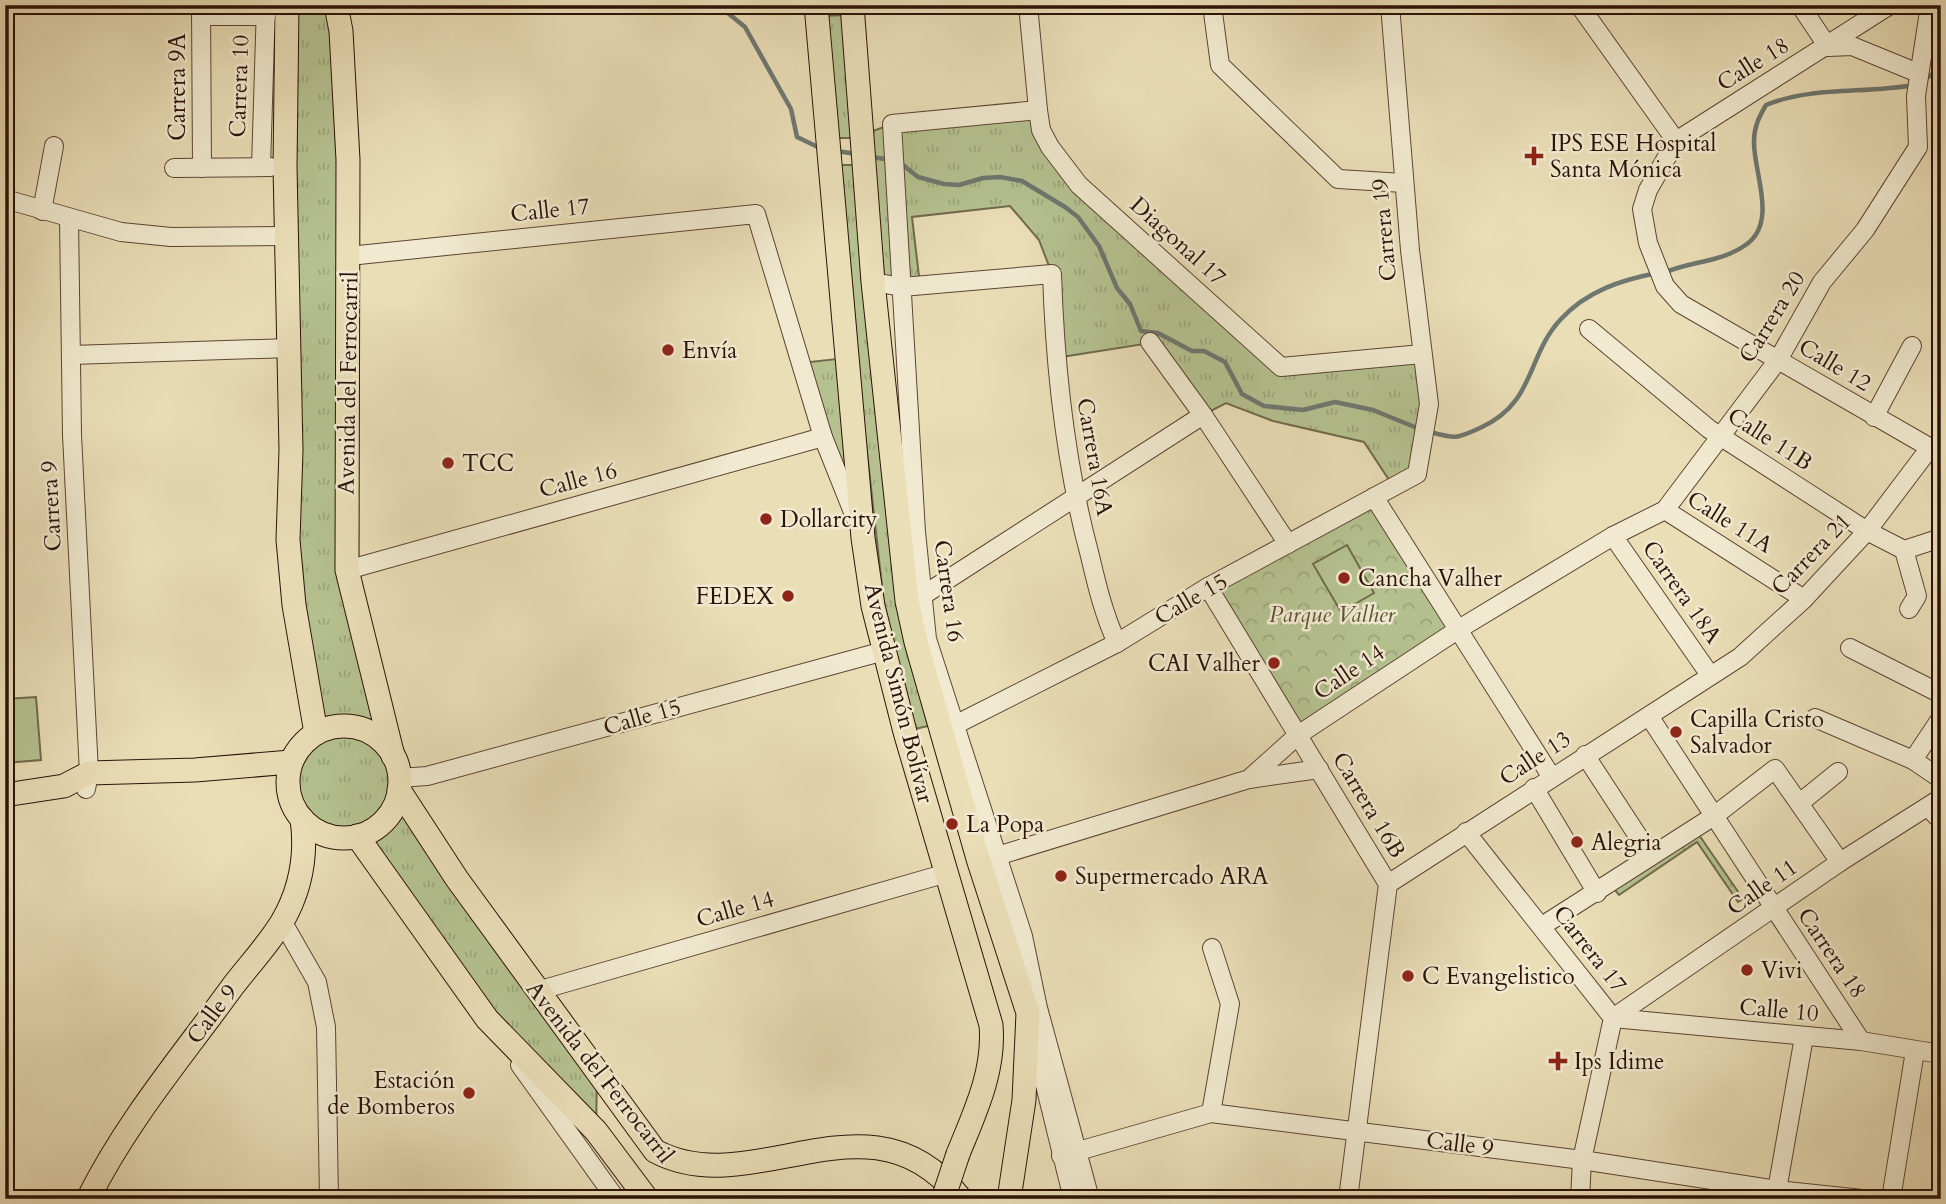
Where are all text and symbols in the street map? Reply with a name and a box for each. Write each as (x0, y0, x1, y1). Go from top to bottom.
street label: Calle 18 (1711, 30, 1795, 98)
street label: Carrera 9A (162, 33, 193, 141)
street label: Carrera 10 (222, 34, 256, 138)
place label: IPS ESE Hospital Santa Mónica (1550, 128, 1717, 185)
marker: IPS ESE Hospital Santa Mónica (1524, 146, 1544, 166)
street label: Carrera 19 (1364, 177, 1404, 283)
street label: Calle 17 (509, 190, 591, 230)
street label: Diagonal 17 (1123, 190, 1233, 292)
street label: Carrera 20 (1732, 265, 1812, 369)
street label: Avenida del Ferrocarril (331, 271, 365, 495)
street label: Calle 12 (1793, 331, 1877, 399)
place label: Envía (682, 335, 737, 366)
marker: Envía (660, 342, 676, 358)
street label: Carrera 16A (1069, 396, 1121, 519)
street label: Calle 11B (1722, 400, 1818, 478)
place label: TCC (462, 448, 514, 479)
marker: TCC (440, 455, 456, 471)
street label: Calle 16 (536, 455, 620, 505)
street label: Carrera 9 (33, 460, 69, 552)
street label: Calle 11A (1681, 483, 1779, 561)
place label: Dollarcity (780, 504, 878, 535)
street label: Carrera 21 (1764, 506, 1858, 602)
marker: Dollarcity (758, 511, 774, 527)
street label: Carrera 18A (1635, 534, 1729, 650)
street label: Carrera 16 (926, 538, 972, 644)
place label: Cancha Valher (1358, 563, 1503, 594)
street label: Calle 15 (1149, 566, 1233, 632)
marker: Cancha Valher (1336, 570, 1352, 586)
street label: Avenida Simón Bolívar (857, 580, 942, 807)
place label: FEDEX (696, 581, 775, 612)
marker: FEDEX (780, 588, 796, 604)
park label: Parque Valher (1269, 599, 1397, 630)
street label: Calle 14 (1307, 637, 1391, 707)
place label: CAI Valher (1148, 648, 1261, 679)
marker: CAI Valher (1266, 655, 1282, 671)
street label: Calle 15 (600, 691, 684, 743)
place label: Capilla Cristo Salvador (1690, 704, 1824, 761)
street label: Calle 13 (1493, 723, 1577, 793)
marker: Capilla Cristo Salvador (1668, 724, 1684, 740)
street label: Carrera 16B (1325, 746, 1413, 864)
place label: La Popa (966, 809, 1044, 840)
marker: La Popa (944, 816, 960, 832)
place label: Alegria (1591, 827, 1661, 858)
marker: Alegria (1569, 834, 1585, 850)
street label: Calle 11 (1721, 852, 1803, 922)
place label: Supermercado ARA (1075, 861, 1269, 892)
marker: Supermercado ARA (1053, 868, 1069, 884)
street label: Calle 14 (693, 883, 778, 935)
street label: Carrera 17 (1546, 899, 1634, 999)
street label: Carrera 18 (1790, 902, 1874, 1004)
place label: Vivi (1761, 955, 1802, 986)
place label: C Evangelistico (1422, 961, 1575, 992)
marker: Vivi (1739, 962, 1755, 978)
marker: C Evangelistico (1400, 968, 1416, 984)
street label: Avenida del Ferrocarril (519, 974, 681, 1170)
street label: Calle 9 (179, 978, 245, 1050)
street label: Calle 10 (1738, 991, 1820, 1029)
place label: Ips Idime (1574, 1046, 1664, 1077)
marker: Ips Idime (1548, 1051, 1568, 1071)
place label: Estación de Bomberos (327, 1065, 455, 1122)
marker: Estación de Bomberos (461, 1085, 477, 1101)
street label: Calle 9 (1425, 1124, 1495, 1164)

